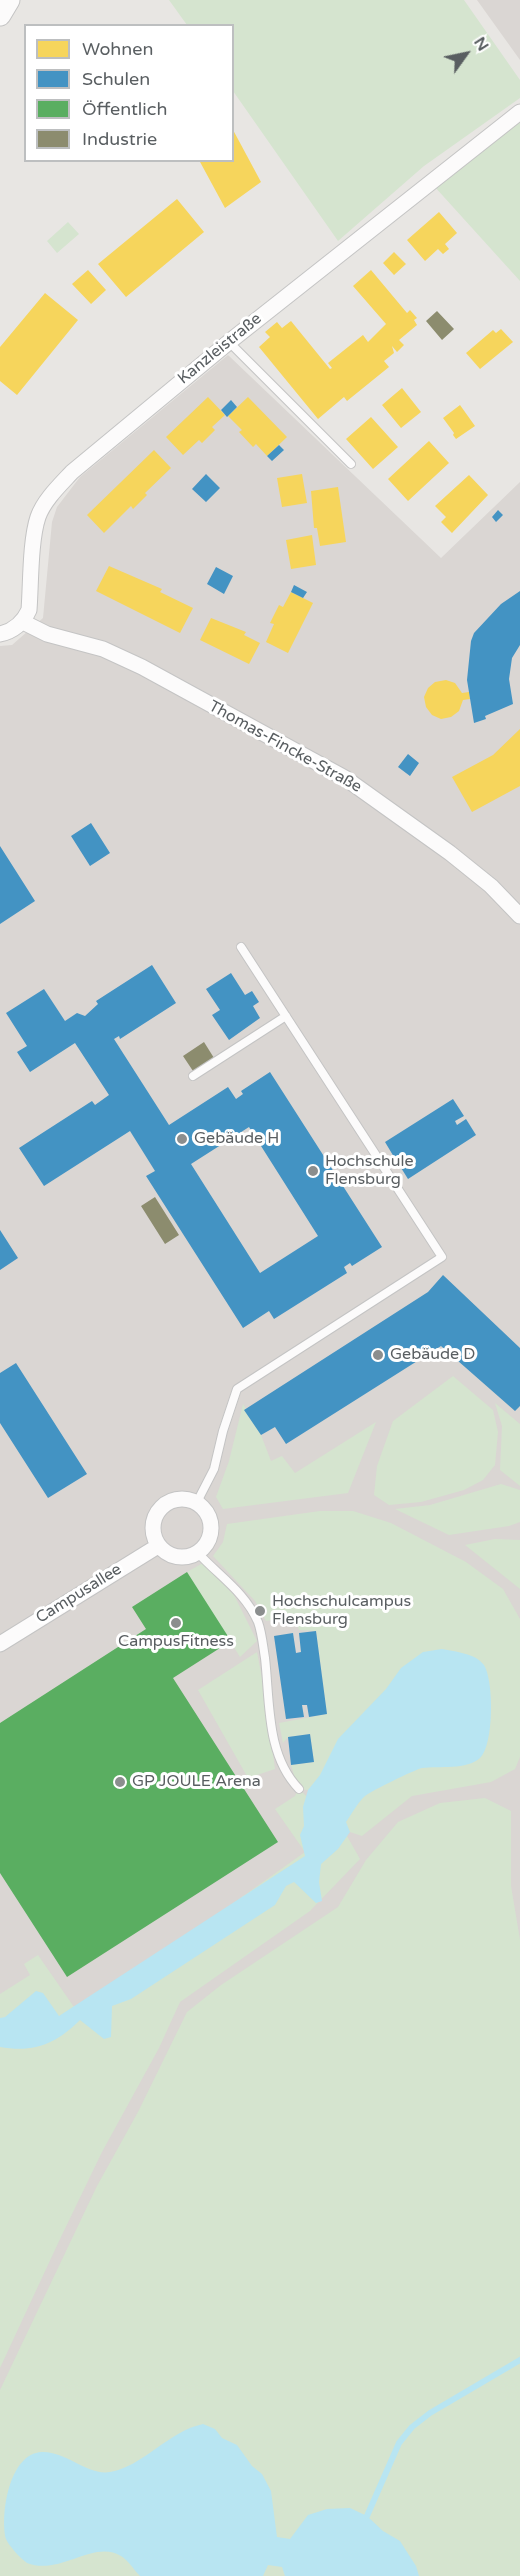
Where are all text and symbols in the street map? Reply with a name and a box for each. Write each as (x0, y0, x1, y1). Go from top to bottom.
legend (24, 24, 234, 162)
north arrow (436, 24, 496, 84)
text: N (469, 33, 493, 55)
text: Wohnen (82, 38, 153, 60)
text: Schulen (82, 68, 150, 90)
text: Öffentlich (82, 98, 167, 120)
text: Industrie (82, 128, 157, 150)
street label: Kanzleistraße (174, 309, 266, 389)
street label: Thomas-Fincke-Straße (205, 697, 365, 797)
place label: Gebäude H (194, 1129, 279, 1149)
marker: Gebäude H (175, 1132, 189, 1146)
place label: Hochschule Flensburg (325, 1152, 414, 1190)
marker: Hochschule Flensburg (306, 1164, 320, 1178)
place label: Gebäude D (390, 1345, 475, 1365)
marker: Gebäude D (371, 1348, 385, 1362)
street label: Campusallee (33, 1560, 125, 1628)
place label: Hochschulcampus Flensburg (272, 1592, 411, 1630)
marker: Hochschulcampus Flensburg (253, 1604, 267, 1618)
marker: CampusFitness (169, 1616, 183, 1630)
place label: CampusFitness (118, 1632, 234, 1652)
place label: GP JOULE Arena (132, 1772, 261, 1792)
marker: GP JOULE Arena (113, 1775, 127, 1789)

